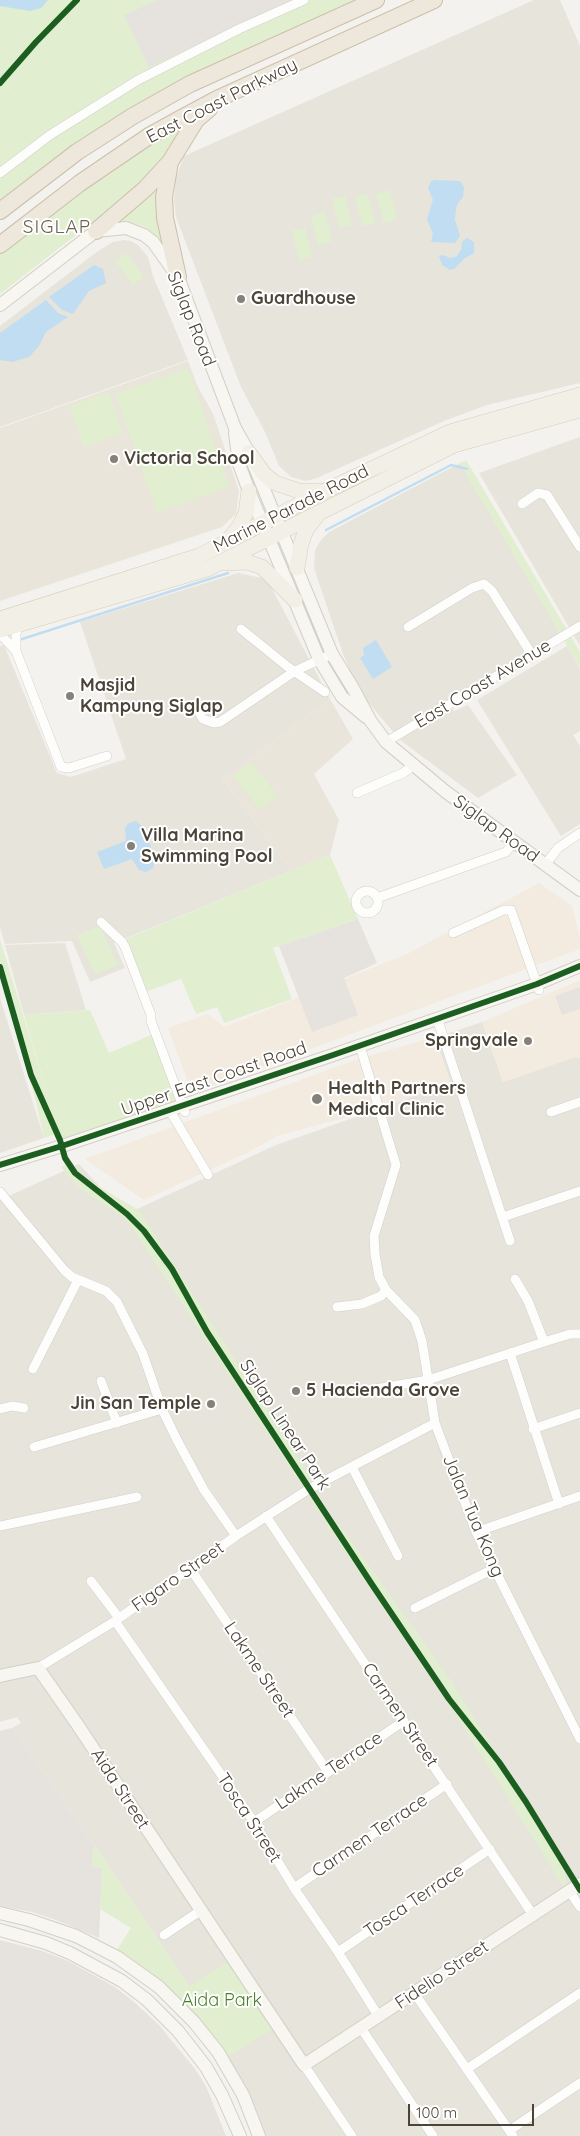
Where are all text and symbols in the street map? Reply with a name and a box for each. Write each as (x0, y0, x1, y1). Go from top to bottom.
street label: East Coast Parkway (143, 54, 301, 148)
district label: SIGLAP (22, 216, 92, 238)
street label: Siglap Road (162, 268, 220, 370)
place label: Guardhouse (251, 288, 356, 310)
marker: Guardhouse (235, 293, 247, 305)
place label: Victoria School (124, 448, 255, 470)
marker: Victoria School (108, 453, 120, 465)
street label: Marine Parade Road (210, 460, 372, 558)
street label: East Coast Avenue (411, 635, 555, 733)
place label: Masjid Kampung Siglap (80, 675, 223, 718)
marker: Masjid Kampung Siglap (64, 690, 76, 702)
street label: Siglap Road (449, 791, 543, 867)
place label: Villa Marina Swimming Pool (141, 825, 273, 868)
marker: Villa Marina Swimming Pool (125, 840, 137, 852)
place label: Springvale (425, 1030, 518, 1052)
marker: Springvale (522, 1035, 534, 1047)
street label: Upper East Coast Road (118, 1037, 310, 1121)
place label: Health Partners Medical Clinic (328, 1078, 466, 1120)
marker: Health Partners Medical Clinic (310, 1092, 324, 1106)
street label: Siglap Linear Park (235, 1356, 335, 1494)
place label: 5 Hacienda Grove (306, 1380, 460, 1402)
marker: 5 Hacienda Grove (290, 1385, 302, 1397)
place label: Jin San Temple (70, 1393, 201, 1415)
marker: Jin San Temple (205, 1398, 217, 1410)
street label: Jalan Tua Kong (438, 1452, 508, 1580)
street label: Figaro Street (128, 1537, 228, 1617)
street label: Lakme Street (219, 1618, 299, 1722)
street label: Carmen Street (357, 1659, 443, 1771)
street label: Lakme Terrace (271, 1727, 387, 1815)
street label: Aida Street (86, 1745, 154, 1833)
street label: Tosca Street (212, 1769, 286, 1867)
street label: Carmen Terrace (308, 1789, 432, 1883)
street label: Tosca Terrace (360, 1860, 468, 1942)
street label: Fidelio Street (391, 1936, 493, 2014)
park label: Aida Park (182, 1990, 262, 2012)
scale bar (410, 2094, 536, 2126)
text: 100 m (416, 2103, 457, 2122)

